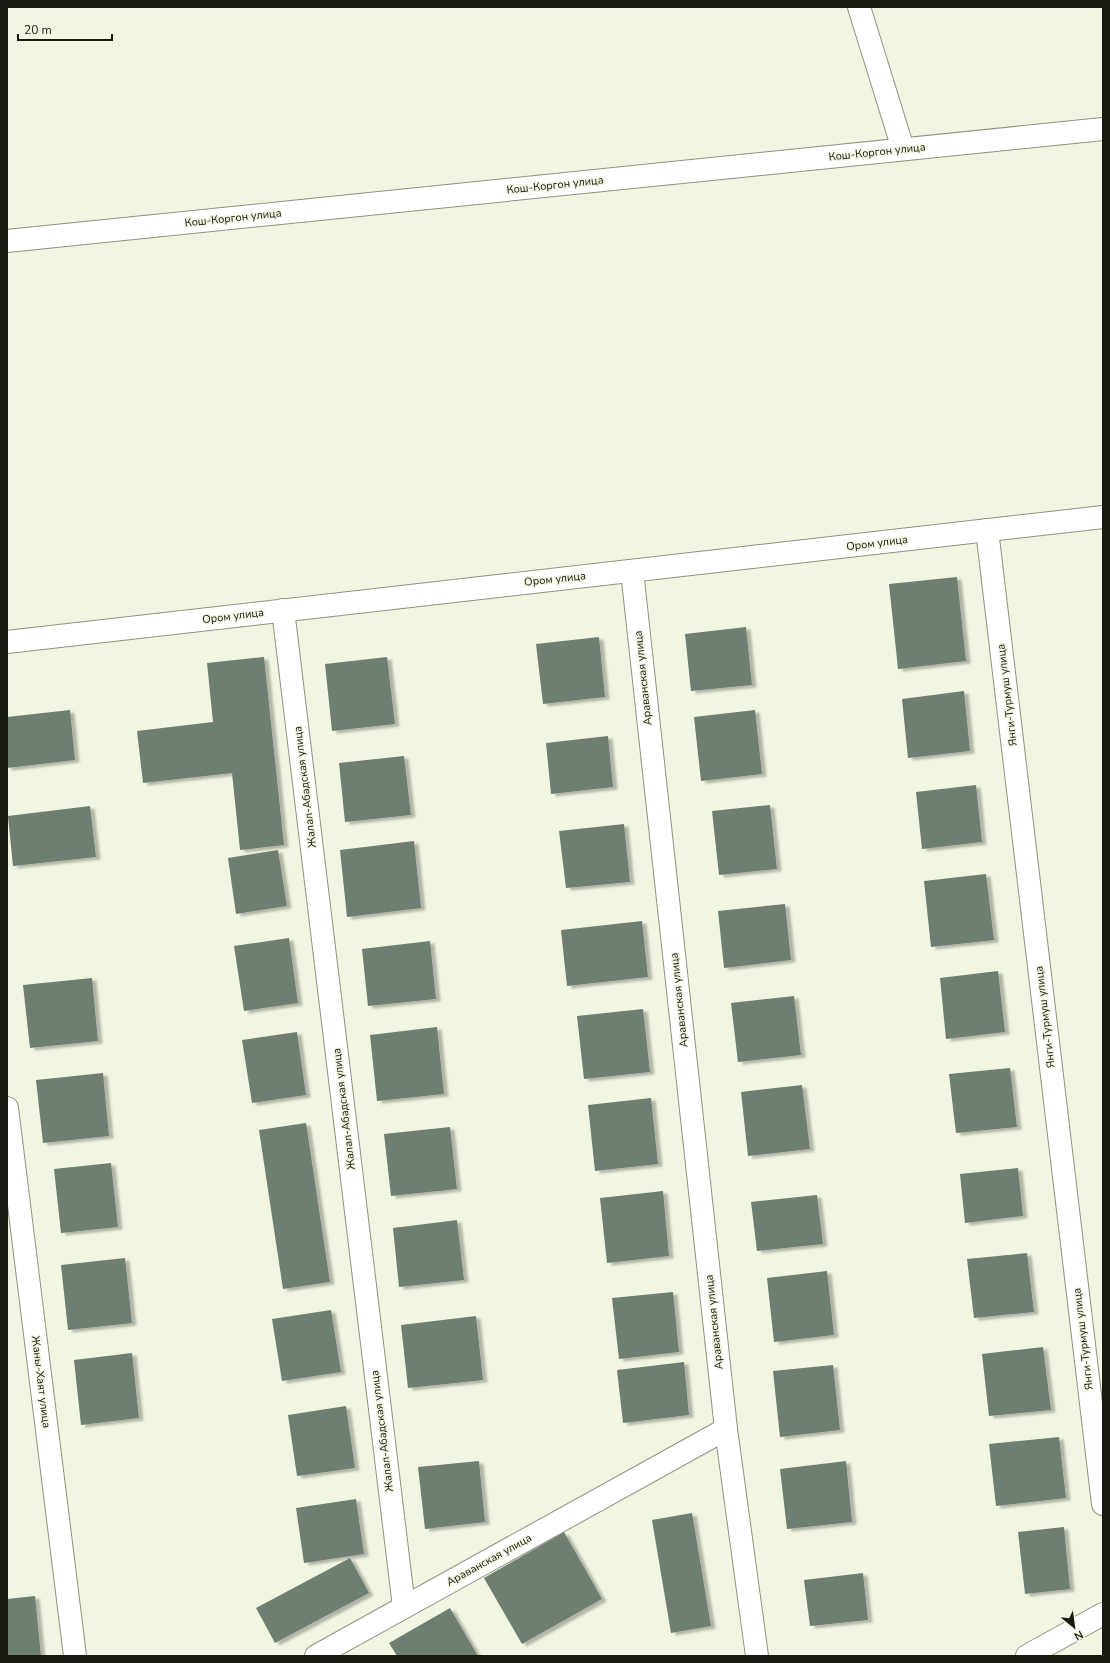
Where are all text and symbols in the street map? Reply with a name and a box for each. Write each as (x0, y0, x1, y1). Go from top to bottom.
scale bar (18, 16, 112, 42)
text: 20 m (24, 22, 52, 38)
street label: Кош-Коргон улица (828, 139, 926, 165)
street label: Кош-Коргон улица (506, 172, 604, 198)
street label: Кош-Коргон улица (184, 205, 282, 231)
street label: Ором улица (845, 532, 909, 554)
street label: Ором улица (523, 568, 587, 590)
street label: Ором улица (201, 605, 265, 627)
street label: Араванская улица (631, 630, 655, 726)
street label: Янги-Турмуш улица (993, 643, 1021, 747)
street label: Жалал-Абадская улица (290, 725, 320, 849)
street label: Араванская улица (667, 952, 691, 1048)
street label: Янги-Турмуш улица (1031, 965, 1059, 1069)
street label: Жалал-Абадская улица (329, 1047, 359, 1171)
street label: Араванская улица (702, 1274, 726, 1370)
street label: Янги-Турмуш улица (1069, 1287, 1097, 1391)
street label: Жаны-Хаят улица (28, 1335, 54, 1429)
street label: Жалал-Абадская улица (367, 1369, 397, 1493)
street label: Араванская улица (444, 1530, 534, 1590)
north arrow (1054, 1607, 1094, 1647)
text: N (1071, 1627, 1086, 1644)

